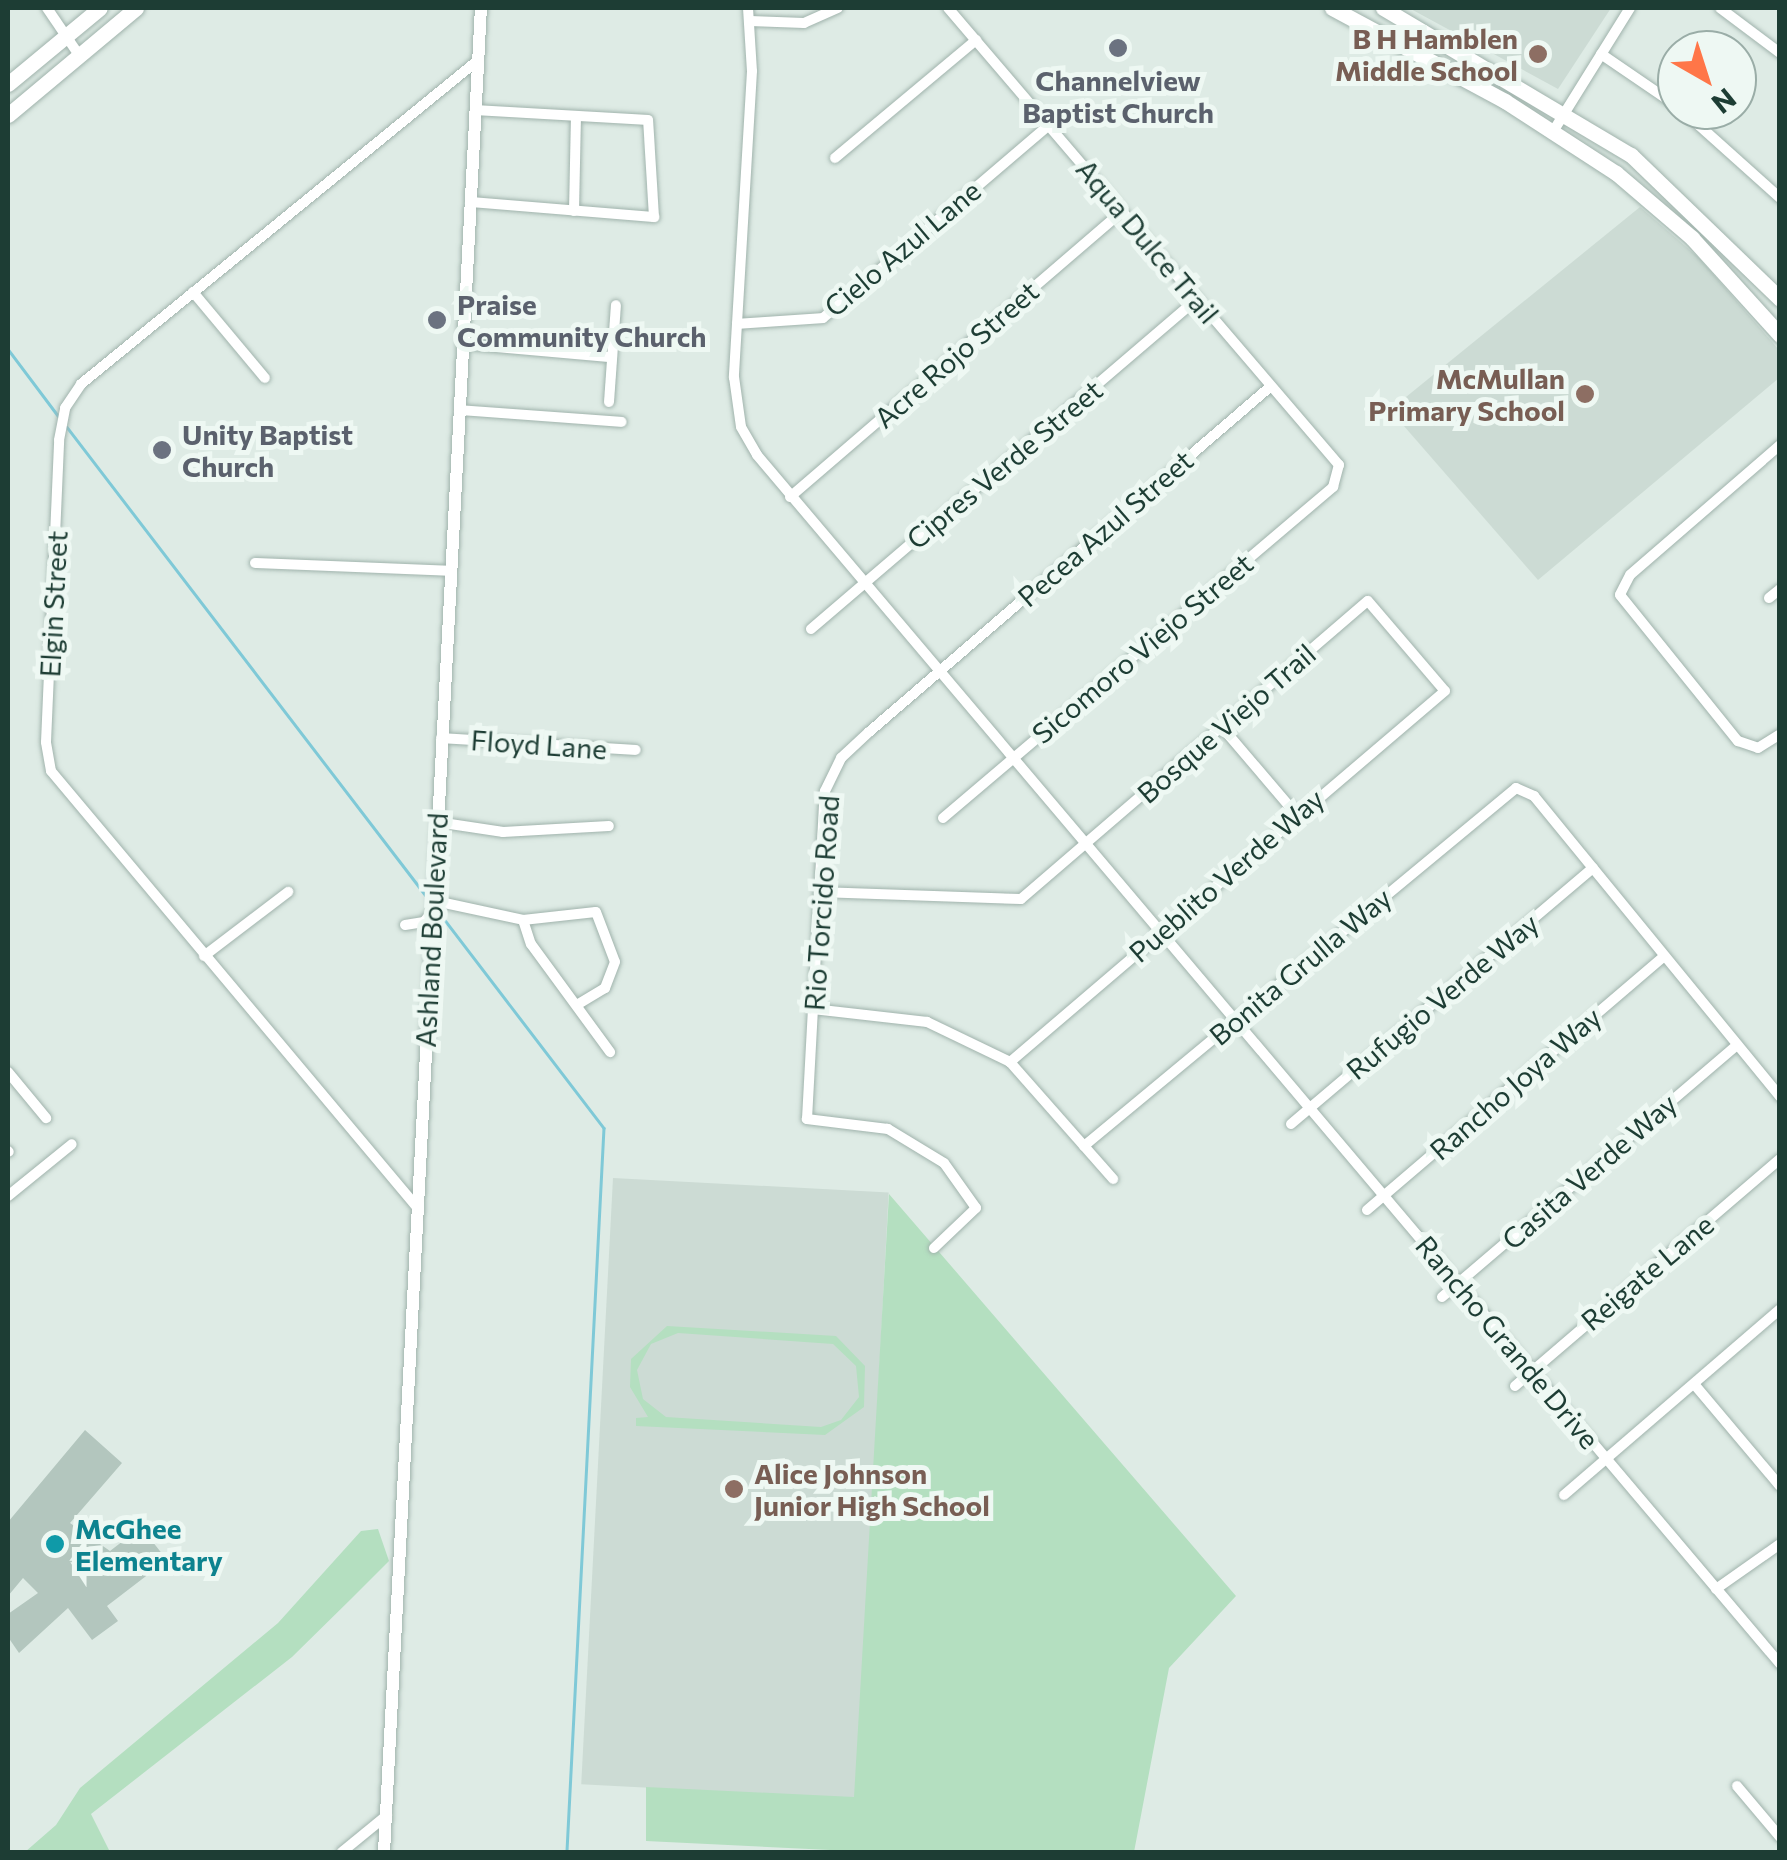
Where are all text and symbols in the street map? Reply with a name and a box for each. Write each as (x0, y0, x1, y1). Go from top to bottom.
place label: B H Hamblen Middle School (1335, 21, 1518, 87)
north arrow (1657, 30, 1757, 130)
marker: Channelview Baptist Church (1107, 37, 1129, 59)
marker: B H Hamblen Middle School (1527, 43, 1549, 65)
place label: Channelview Baptist Church (1022, 63, 1214, 129)
text: N (1706, 82, 1743, 122)
street label: Aqua Dulce Trail (1070, 152, 1226, 330)
street label: Cielo Azul Lane (817, 173, 987, 323)
street label: Acre Rojo Street (867, 274, 1045, 434)
place label: Praise Community Church (457, 287, 706, 353)
marker: Praise Community Church (426, 309, 448, 331)
place label: McMullan Primary School (1368, 361, 1565, 427)
street label: Cipres Verde Street (899, 372, 1109, 556)
marker: McMullan Primary School (1574, 383, 1596, 405)
place label: Unity Baptist Church (182, 417, 353, 483)
marker: Unity Baptist Church (151, 439, 173, 461)
street label: Pecea Azul Street (1011, 443, 1199, 613)
street label: Elgin Street (32, 530, 74, 678)
street label: Sicomoro Viejo Street (1025, 546, 1259, 750)
street label: Bosque Viejo Trail (1130, 636, 1322, 810)
street label: Floyd Lane (470, 722, 608, 766)
street label: Pueblito Verde Way (1122, 781, 1330, 969)
street label: Rio Torcido Road (797, 794, 845, 1012)
street label: Ashland Boulevard (408, 812, 454, 1048)
street label: Bonita Grulla Way (1202, 880, 1398, 1052)
street label: Rufugio Verde Way (1339, 906, 1545, 1086)
street label: Rancho Joya Way (1423, 1000, 1607, 1166)
street label: Casita Verde Way (1495, 1086, 1683, 1256)
street label: Reigate Lane (1574, 1207, 1720, 1337)
street label: Rancho Grande Drive (1409, 1229, 1607, 1455)
place label: Alice Johnson Junior High School (754, 1456, 990, 1522)
marker: Alice Johnson Junior High School (723, 1478, 745, 1500)
place label: McGhee Elementary (75, 1511, 223, 1577)
marker: McGhee Elementary (44, 1533, 66, 1555)

